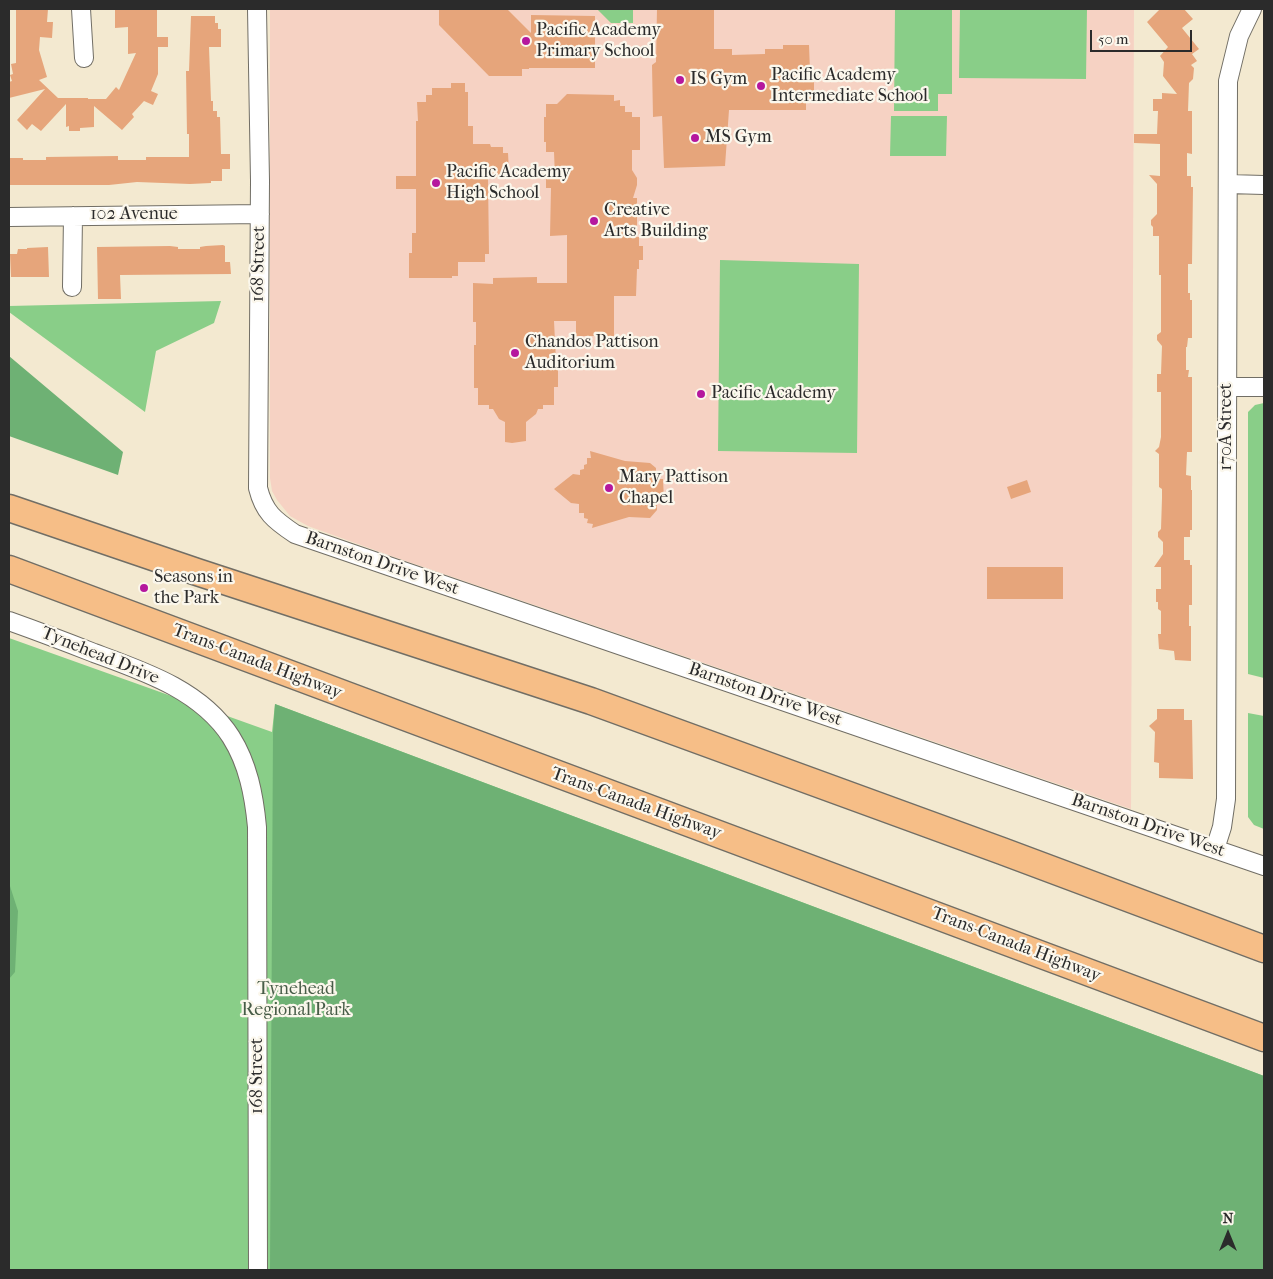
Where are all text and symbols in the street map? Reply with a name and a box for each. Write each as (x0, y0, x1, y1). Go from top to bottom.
place label: Pacific Academy Primary School (536, 20, 661, 62)
scale bar (1093, 20, 1196, 52)
text: 50 m (1098, 30, 1128, 48)
marker: Pacific Academy Primary School (520, 35, 532, 47)
place label: Pacific Academy Intermediate School (771, 65, 928, 108)
place label: IS Gym (690, 69, 747, 91)
marker: IS Gym (674, 74, 686, 86)
marker: Pacific Academy Intermediate School (755, 80, 767, 92)
place label: MS Gym (705, 127, 772, 149)
marker: MS Gym (689, 132, 701, 144)
place label: Pacific Academy High School (446, 162, 571, 204)
marker: Pacific Academy High School (430, 177, 442, 189)
place label: Creative Arts Building (604, 200, 708, 242)
street label: 102 Avenue (90, 204, 178, 226)
marker: Creative Arts Building (588, 215, 600, 227)
street label: 168 Street (248, 226, 270, 302)
place label: Chandos Pattison Auditorium (525, 332, 659, 374)
marker: Chandos Pattison Auditorium (509, 347, 521, 359)
place label: Pacific Academy (711, 383, 836, 405)
street label: 170A Street (1216, 383, 1238, 471)
marker: Pacific Academy (695, 388, 707, 400)
place label: Mary Pattison Chapel (619, 467, 728, 509)
marker: Mary Pattison Chapel (603, 482, 615, 494)
street label: Barnston Drive West (302, 528, 462, 600)
place label: Seasons in the Park (154, 567, 233, 610)
marker: Seasons in the Park (138, 582, 150, 594)
street label: Trans-Canada Highway (169, 620, 345, 704)
street label: Tynehead Drive (38, 623, 162, 689)
street label: Barnston Drive West (685, 659, 845, 731)
street label: Trans-Canada Highway (548, 763, 724, 845)
street label: Barnston Drive West (1068, 790, 1228, 862)
street label: Trans-Canada Highway (928, 903, 1104, 987)
park label: Tynehead Regional Park (241, 979, 351, 1022)
street label: 168 Street (247, 1038, 269, 1114)
north arrow (1203, 1209, 1253, 1259)
text: N (1223, 1210, 1233, 1227)

